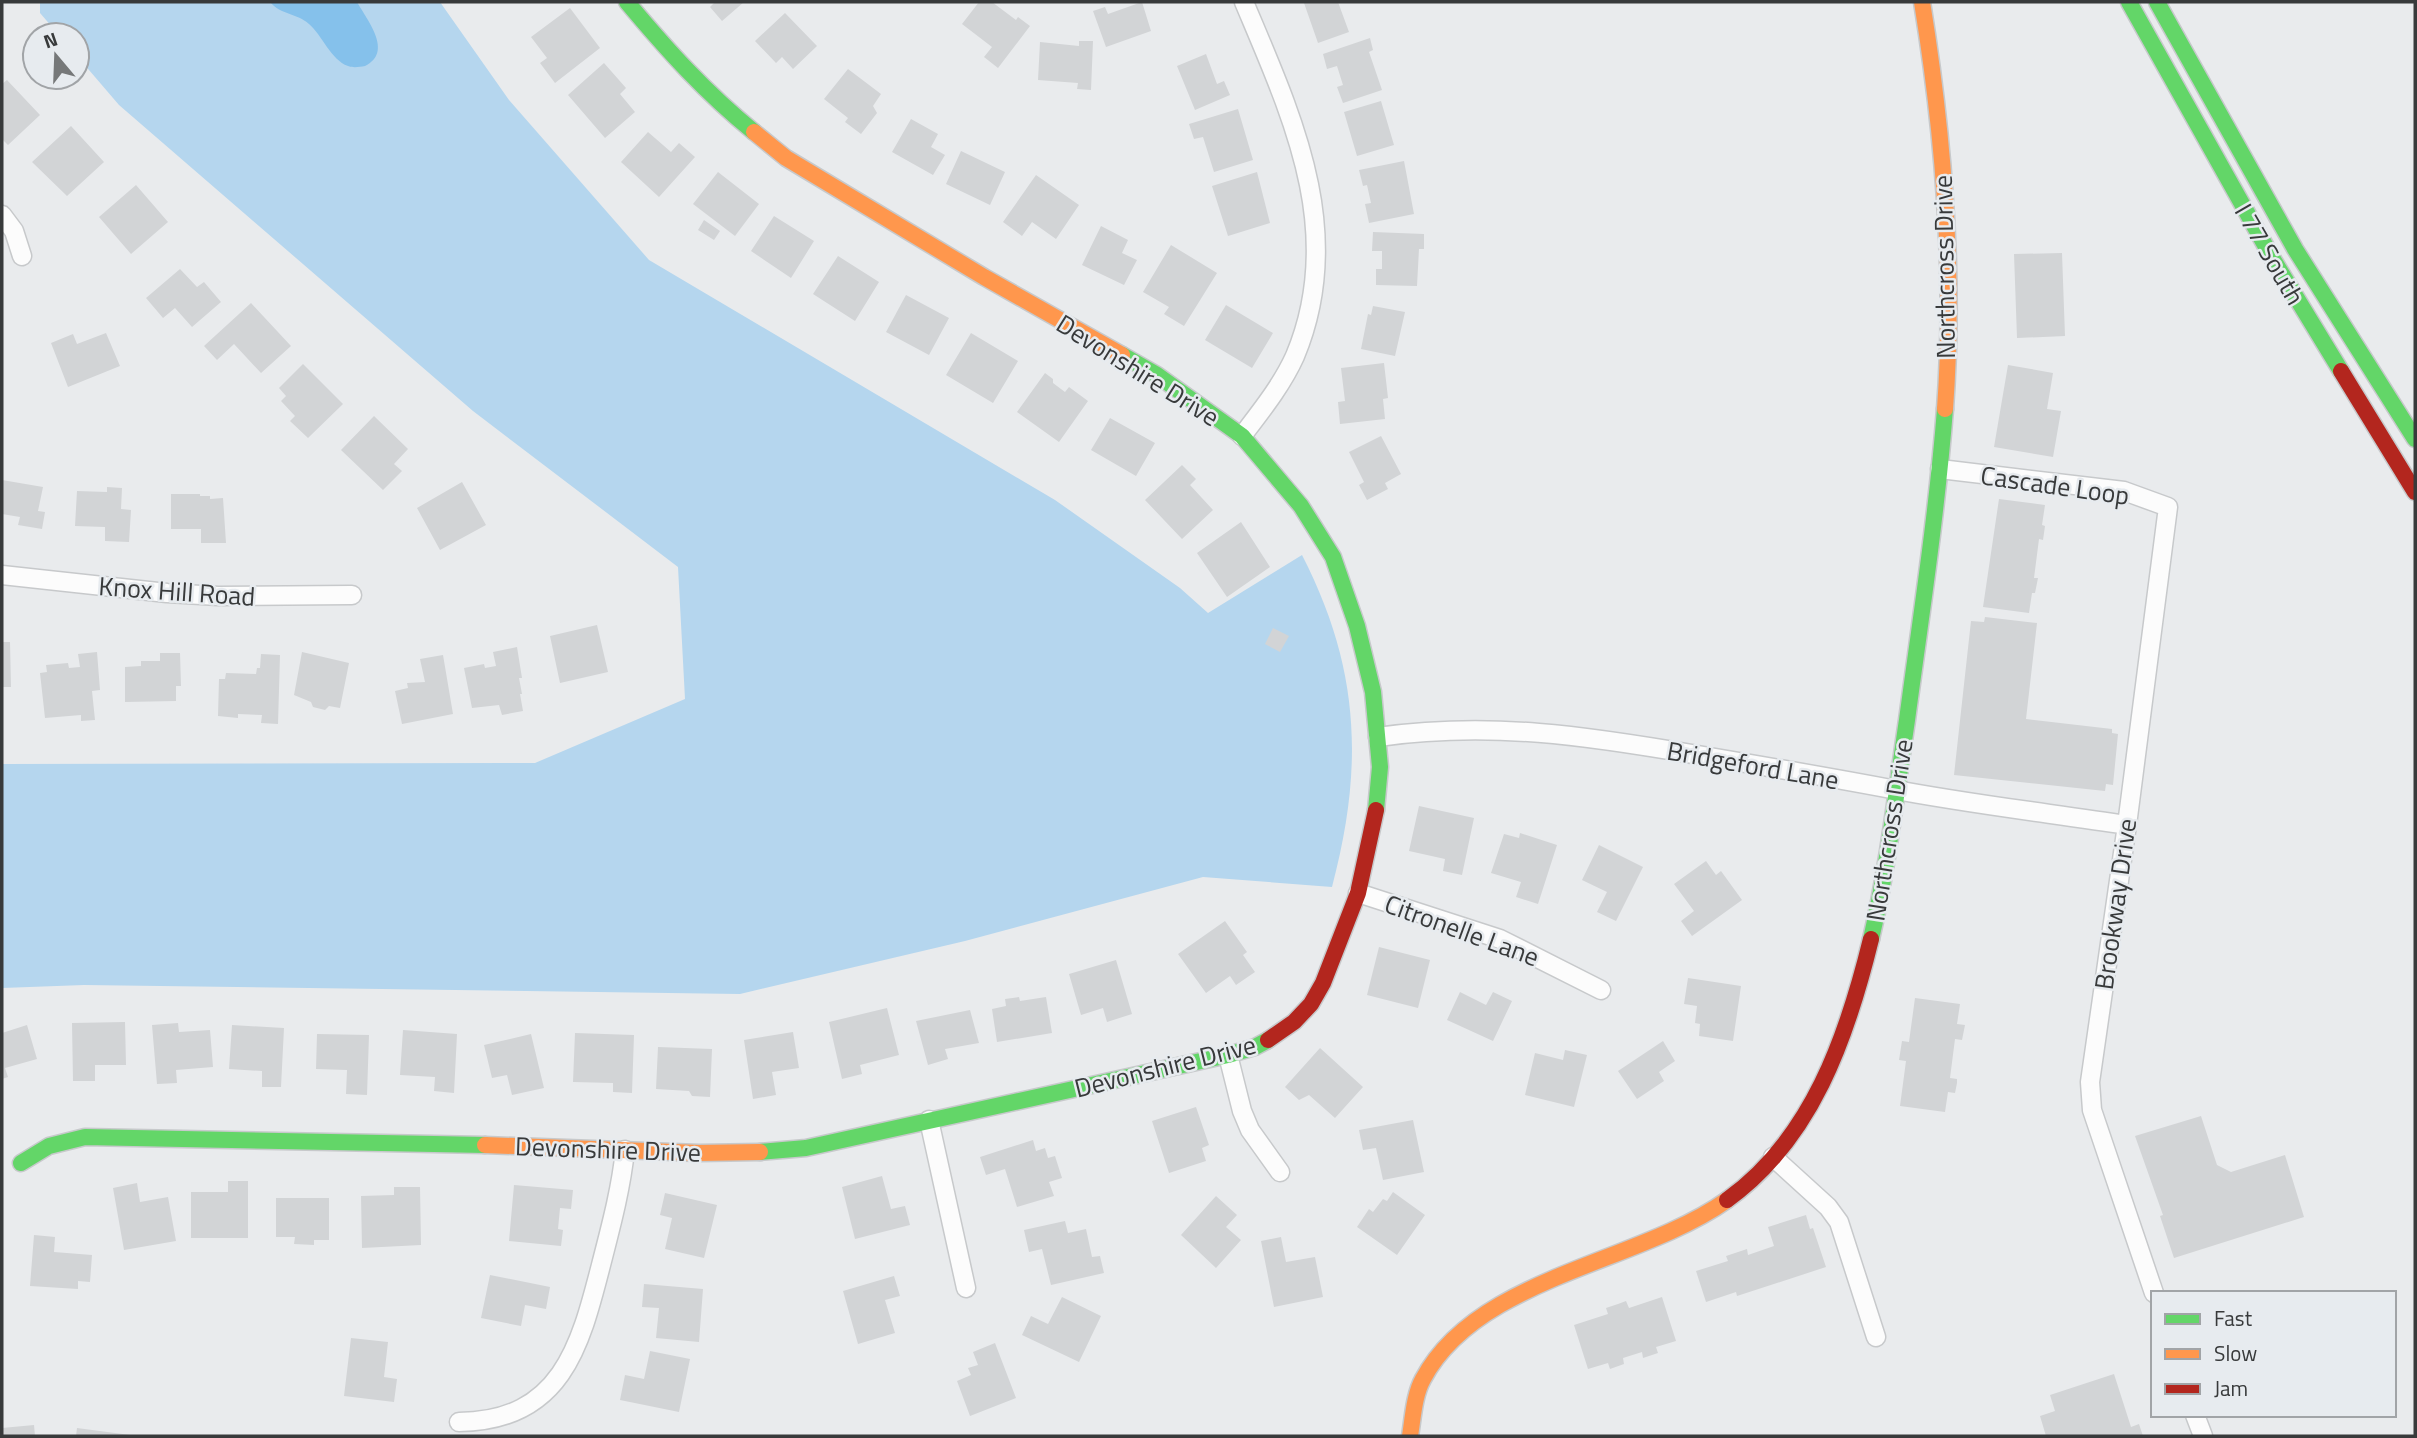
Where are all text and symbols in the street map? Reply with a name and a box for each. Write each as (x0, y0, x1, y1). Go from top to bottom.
north arrow (21, 21, 91, 91)
text: N (39, 24, 61, 55)
street label: Northcross Drive (1923, 175, 1965, 359)
street label: I 77 South (2225, 196, 2315, 312)
street label: Devonshire Drive (1049, 304, 1227, 436)
street label: Cascade Loop (1978, 455, 2132, 515)
street label: Knox Hill Road (97, 566, 257, 616)
street label: Bridgeford Lane (1664, 731, 1842, 799)
street label: Northcross Drive (1855, 736, 1923, 924)
street label: Brookway Drive (2084, 816, 2146, 992)
street label: Citronelle Lane (1379, 884, 1545, 976)
street label: Devonshire Drive (1070, 1025, 1260, 1107)
street label: Devonshire Drive (514, 1126, 702, 1172)
legend (2151, 1291, 2396, 1417)
text: Fast (2214, 1302, 2253, 1334)
text: Slow (2214, 1337, 2257, 1369)
text: Jam (2214, 1372, 2248, 1404)

